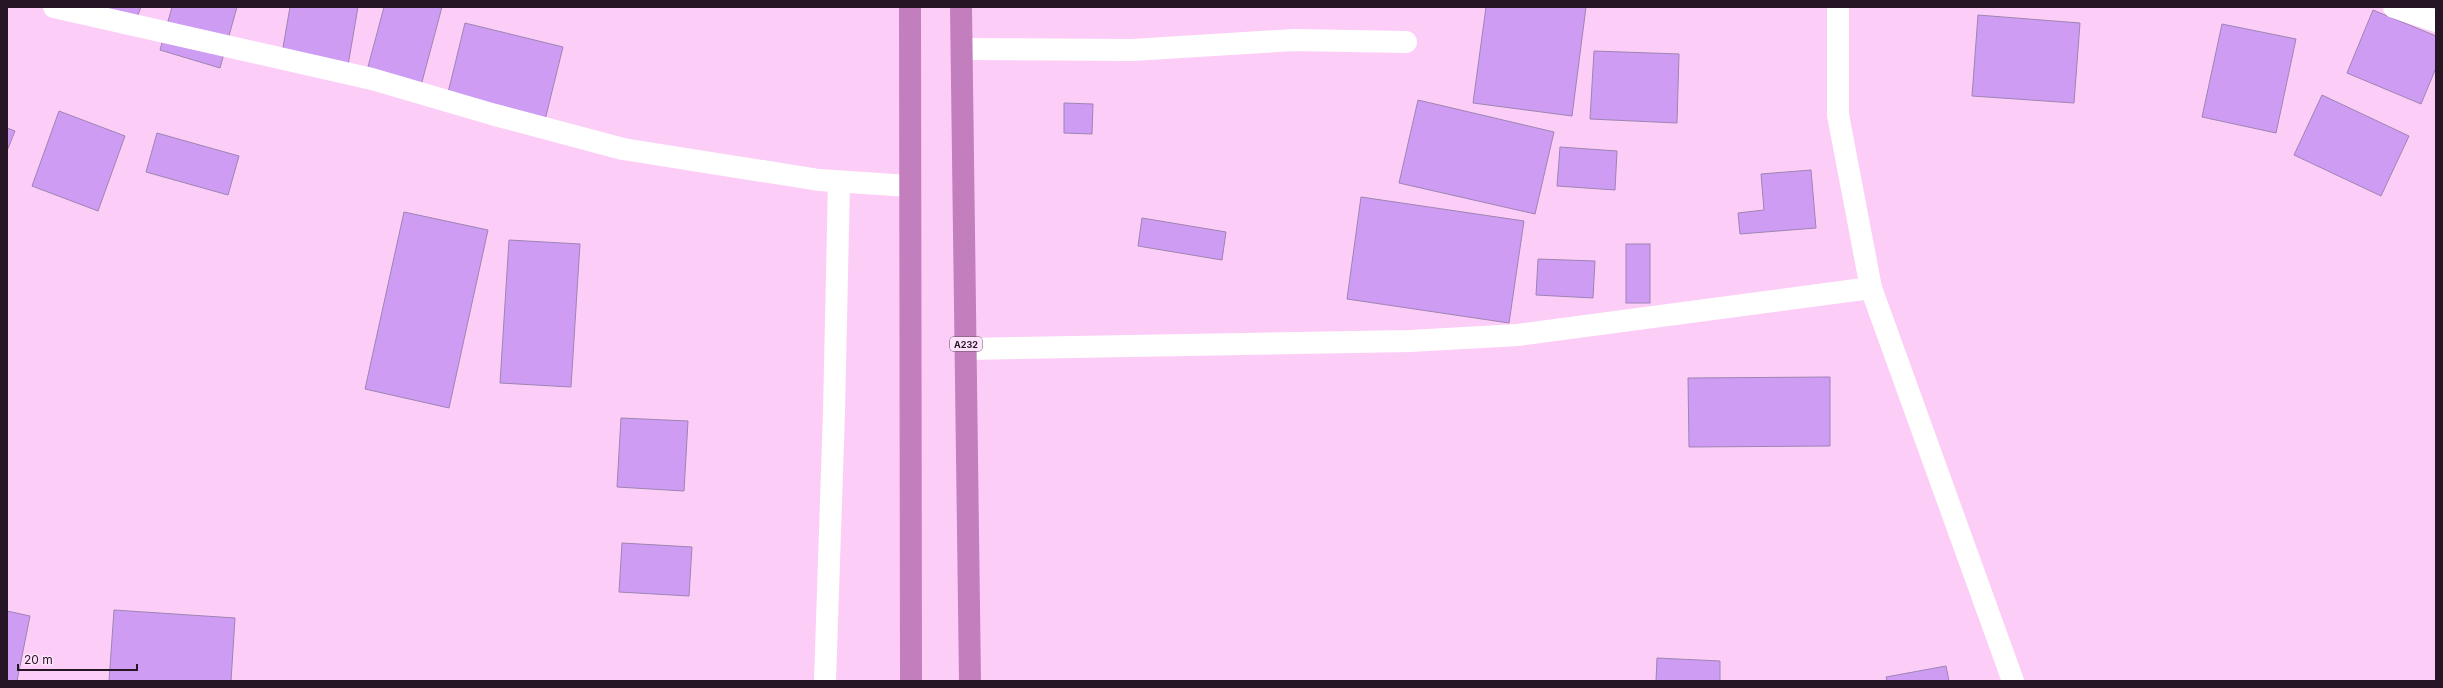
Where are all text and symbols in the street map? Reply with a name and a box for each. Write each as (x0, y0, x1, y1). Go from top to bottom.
road number: A232 (950, 337, 982, 351)
scale bar (18, 646, 137, 672)
text: 20 m (24, 652, 53, 667)

